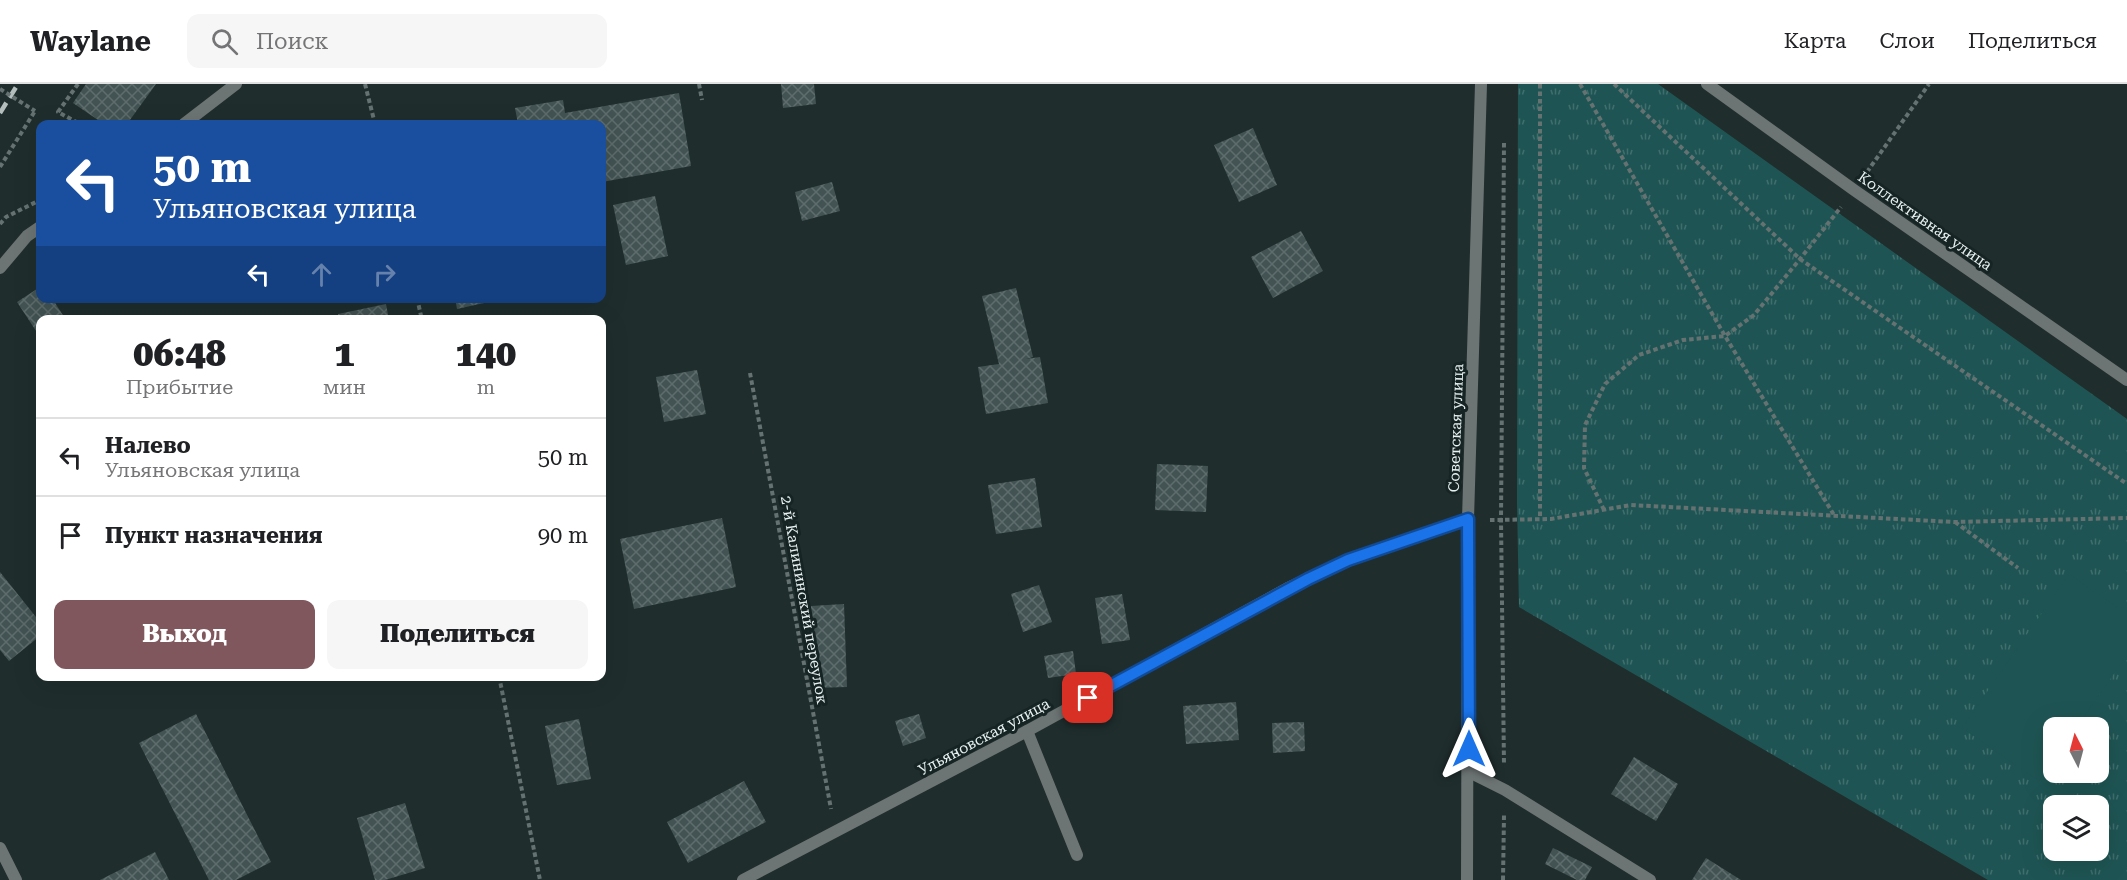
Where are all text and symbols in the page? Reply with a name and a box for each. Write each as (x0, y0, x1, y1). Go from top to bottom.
search box (187, 14, 607, 68)
text: Waylane (30, 25, 151, 58)
icon: search (208, 25, 241, 58)
text: Поиск (256, 29, 328, 54)
text: Карта (1784, 29, 1847, 53)
text: Слои (1880, 29, 1935, 53)
text: Поделиться (1968, 29, 2097, 53)
text: 50 m (153, 143, 251, 192)
icon: left (54, 144, 132, 222)
street label: Коллективная улица (1854, 168, 1996, 274)
text: Ульяновская улица (153, 193, 417, 225)
icon: left (242, 258, 275, 291)
icon: ahead (305, 258, 338, 291)
icon: right (368, 258, 401, 291)
text: 06:48 (133, 333, 226, 375)
text: 1 (334, 333, 354, 375)
text: 140 (456, 333, 516, 375)
street label: Советская улица (1445, 363, 1467, 493)
text: Прибытие (126, 375, 233, 399)
text: мин (323, 375, 366, 399)
text: m (477, 375, 495, 399)
text: Налево (105, 433, 191, 458)
icon: left (54, 441, 87, 474)
text: 50 m (538, 445, 588, 470)
text: Ульяновская улица (105, 458, 300, 482)
street label: 2-й Калининский переулок (777, 494, 831, 706)
icon: arrive (54, 519, 87, 552)
text: Пункт назначения (105, 523, 323, 548)
text: 90 m (538, 523, 588, 548)
button: Выход (54, 600, 315, 669)
button: Поделиться (327, 600, 588, 669)
pin (1062, 672, 1113, 723)
icon: arrive (1071, 681, 1104, 714)
street label: Ульяновская улица (915, 695, 1053, 779)
position arrow (1437, 717, 1501, 781)
north arrow (2043, 717, 2109, 783)
map controls (2043, 717, 2109, 861)
button: layers (2043, 795, 2109, 861)

